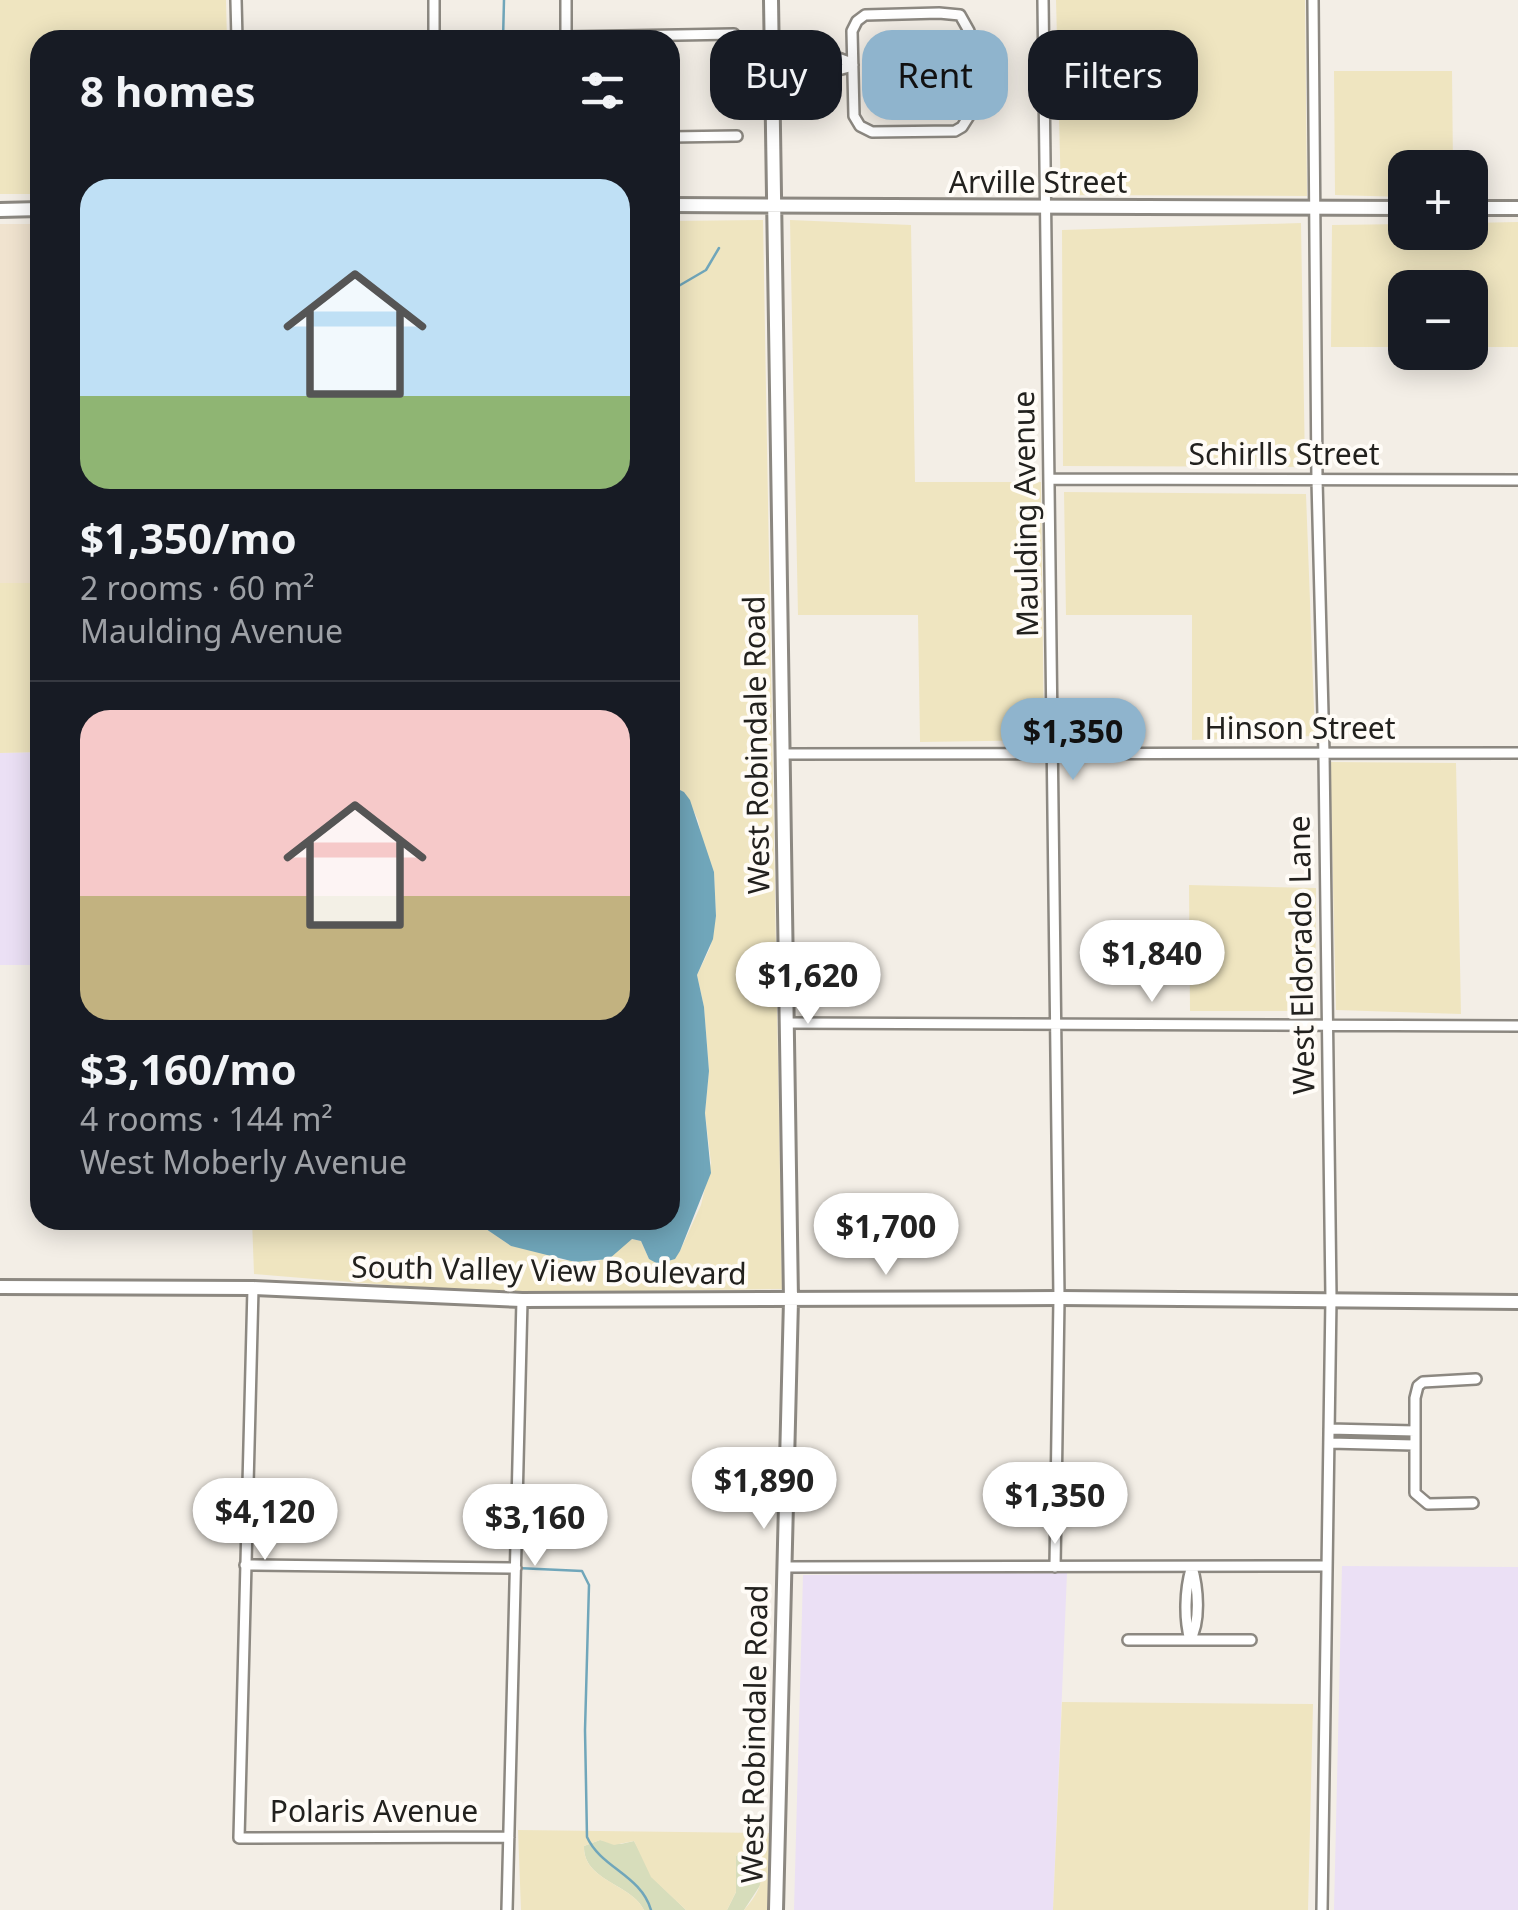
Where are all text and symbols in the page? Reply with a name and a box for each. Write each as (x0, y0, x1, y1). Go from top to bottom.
chip: Buy (710, 30, 842, 120)
chip: Rent (862, 30, 1008, 120)
chip: Filters (1028, 30, 1198, 120)
text: 8 homes (80, 62, 256, 119)
icon: filters (575, 63, 630, 118)
map controls (1388, 150, 1488, 370)
button: + (1388, 150, 1488, 250)
street label: Arville Street (949, 161, 1127, 202)
icon: home (265, 244, 445, 424)
button: − (1388, 270, 1488, 370)
street label: Maulding Avenue (1002, 390, 1047, 638)
street label: Schirlls Street (1189, 433, 1380, 474)
text: $1,350/mo (80, 509, 297, 566)
text: 2 rooms · 60 m² (80, 566, 314, 609)
street label: West Robindale Road (732, 595, 779, 895)
text: Maulding Avenue (80, 609, 343, 652)
pin: $1,350 (992, 698, 1154, 783)
street label: Hinson Street (1204, 707, 1396, 748)
text: $1,350 (1023, 709, 1123, 752)
icon: home (265, 775, 445, 955)
street label: West Eldorado Lane (1278, 815, 1323, 1095)
pin: $1,840 (1071, 920, 1233, 1005)
text: $1,840 (1102, 931, 1202, 974)
pin: $1,620 (727, 942, 889, 1027)
text: $1,620 (758, 953, 858, 996)
text: $3,160/mo (80, 1040, 297, 1097)
text: 4 rooms · 144 m² (80, 1097, 333, 1140)
text: West Moberly Avenue (80, 1140, 407, 1183)
pin: $1,700 (805, 1193, 967, 1278)
text: $1,700 (836, 1204, 936, 1247)
street label: South Valley View Boulevard (351, 1246, 747, 1293)
pin: $1,890 (683, 1447, 845, 1532)
text: $1,890 (714, 1458, 814, 1501)
pin: $1,350 (974, 1462, 1136, 1547)
text: $1,350 (1005, 1473, 1105, 1516)
pin: $4,120 (184, 1478, 346, 1563)
pin: $3,160 (454, 1484, 616, 1569)
text: $4,120 (215, 1489, 315, 1532)
text: $3,160 (485, 1495, 585, 1538)
street label: West Robindale Road (730, 1584, 777, 1884)
street label: Polaris Avenue (270, 1790, 478, 1831)

